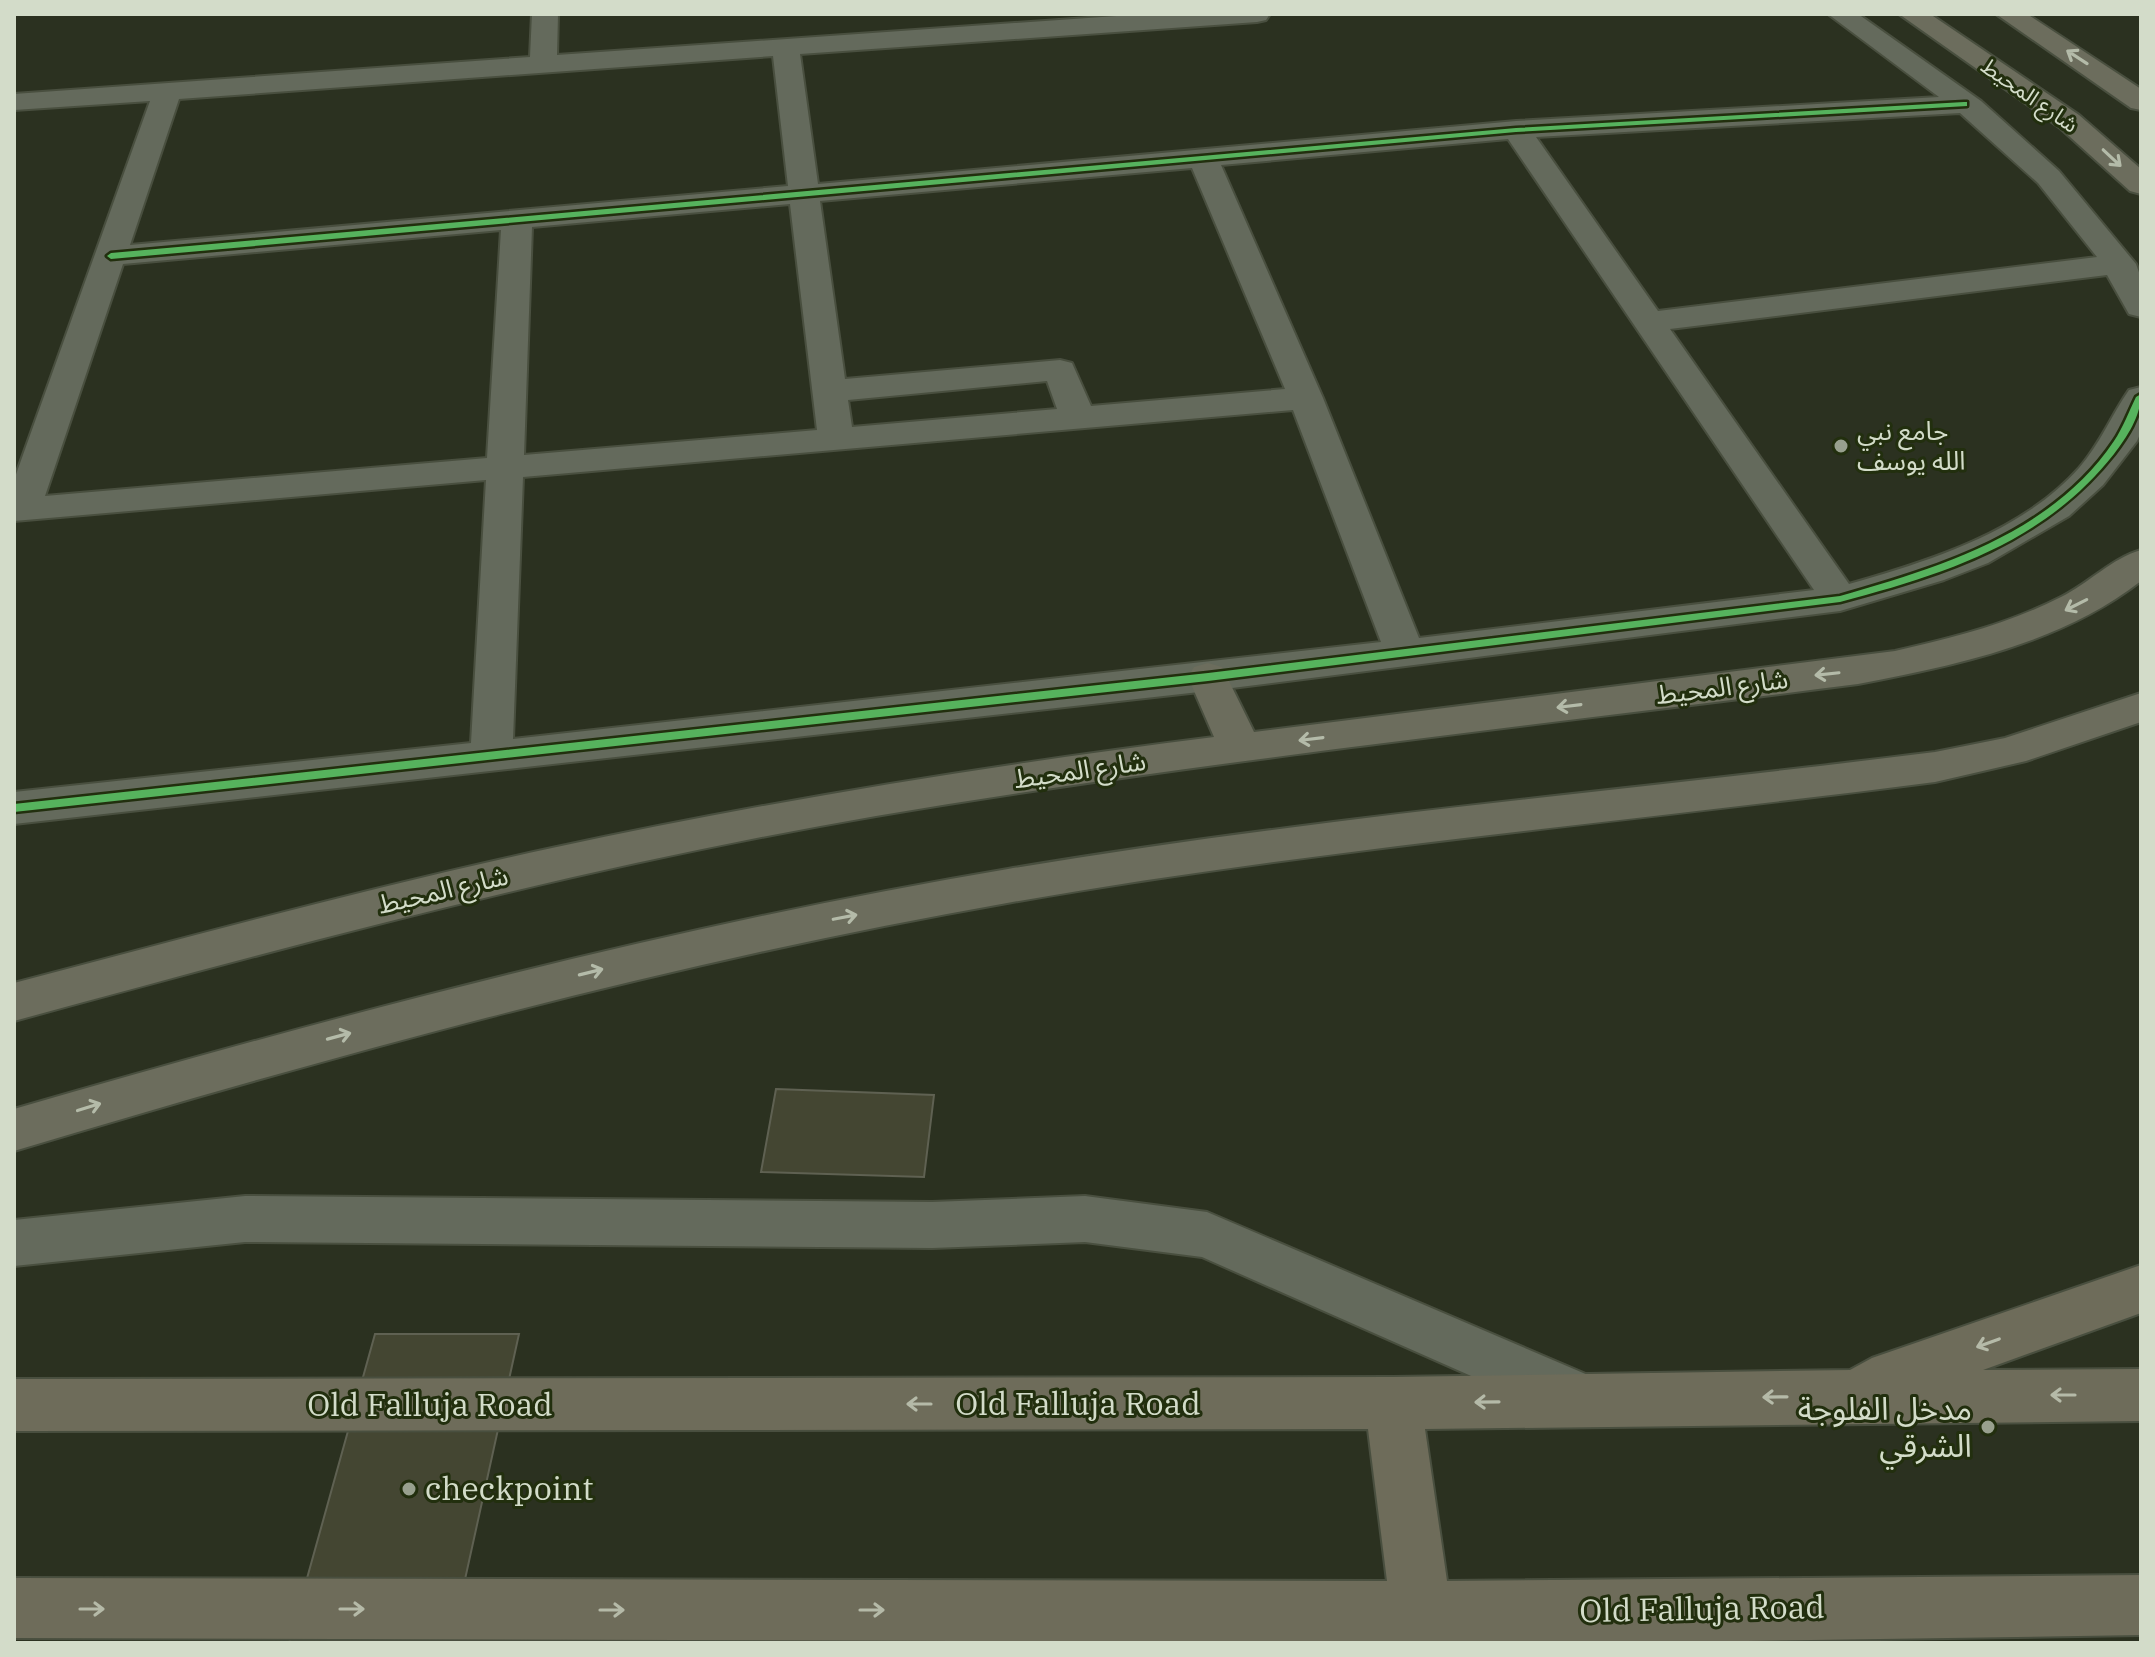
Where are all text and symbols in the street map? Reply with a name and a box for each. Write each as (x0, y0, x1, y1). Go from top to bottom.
one-way arrow (2066, 49, 2089, 65)
street label: شارع المحيط (1974, 51, 2085, 141)
one-way arrow (2101, 148, 2121, 166)
place label: جامع نبي الله يوسف (1857, 413, 1965, 477)
marker: جامع نبي الله يوسف (1832, 437, 1850, 455)
one-way arrow (2064, 597, 2088, 613)
street label: شارع المحيط (1654, 661, 1790, 714)
one-way arrow (1814, 667, 1841, 682)
one-way arrow (1557, 699, 1582, 714)
one-way arrow (1298, 732, 1325, 747)
street label: شارع المحيط (1012, 743, 1148, 798)
street label: شارع المحيط (374, 858, 512, 923)
one-way arrow (831, 908, 857, 923)
one-way arrow (577, 963, 603, 978)
one-way arrow (325, 1027, 351, 1042)
one-way arrow (75, 1099, 101, 1114)
one-way arrow (1977, 1337, 2001, 1351)
street label: Old Falluja Road (955, 1382, 1201, 1424)
street label: Old Falluja Road (307, 1383, 553, 1425)
place label: مدخل الفلوجة الشرقي (1798, 1387, 1972, 1470)
one-way arrow (2050, 1387, 2077, 1403)
one-way arrow (1762, 1389, 1789, 1405)
one-way arrow (1474, 1394, 1501, 1410)
one-way arrow (906, 1396, 933, 1412)
marker: مدخل الفلوجة الشرقي (1979, 1418, 1997, 1436)
place label: checkpoint (425, 1467, 594, 1509)
marker: checkpoint (400, 1480, 418, 1498)
street label: Old Falluja Road (1579, 1585, 1825, 1631)
one-way arrow (78, 1601, 105, 1617)
one-way arrow (338, 1601, 365, 1617)
one-way arrow (598, 1602, 625, 1618)
one-way arrow (858, 1602, 885, 1618)

